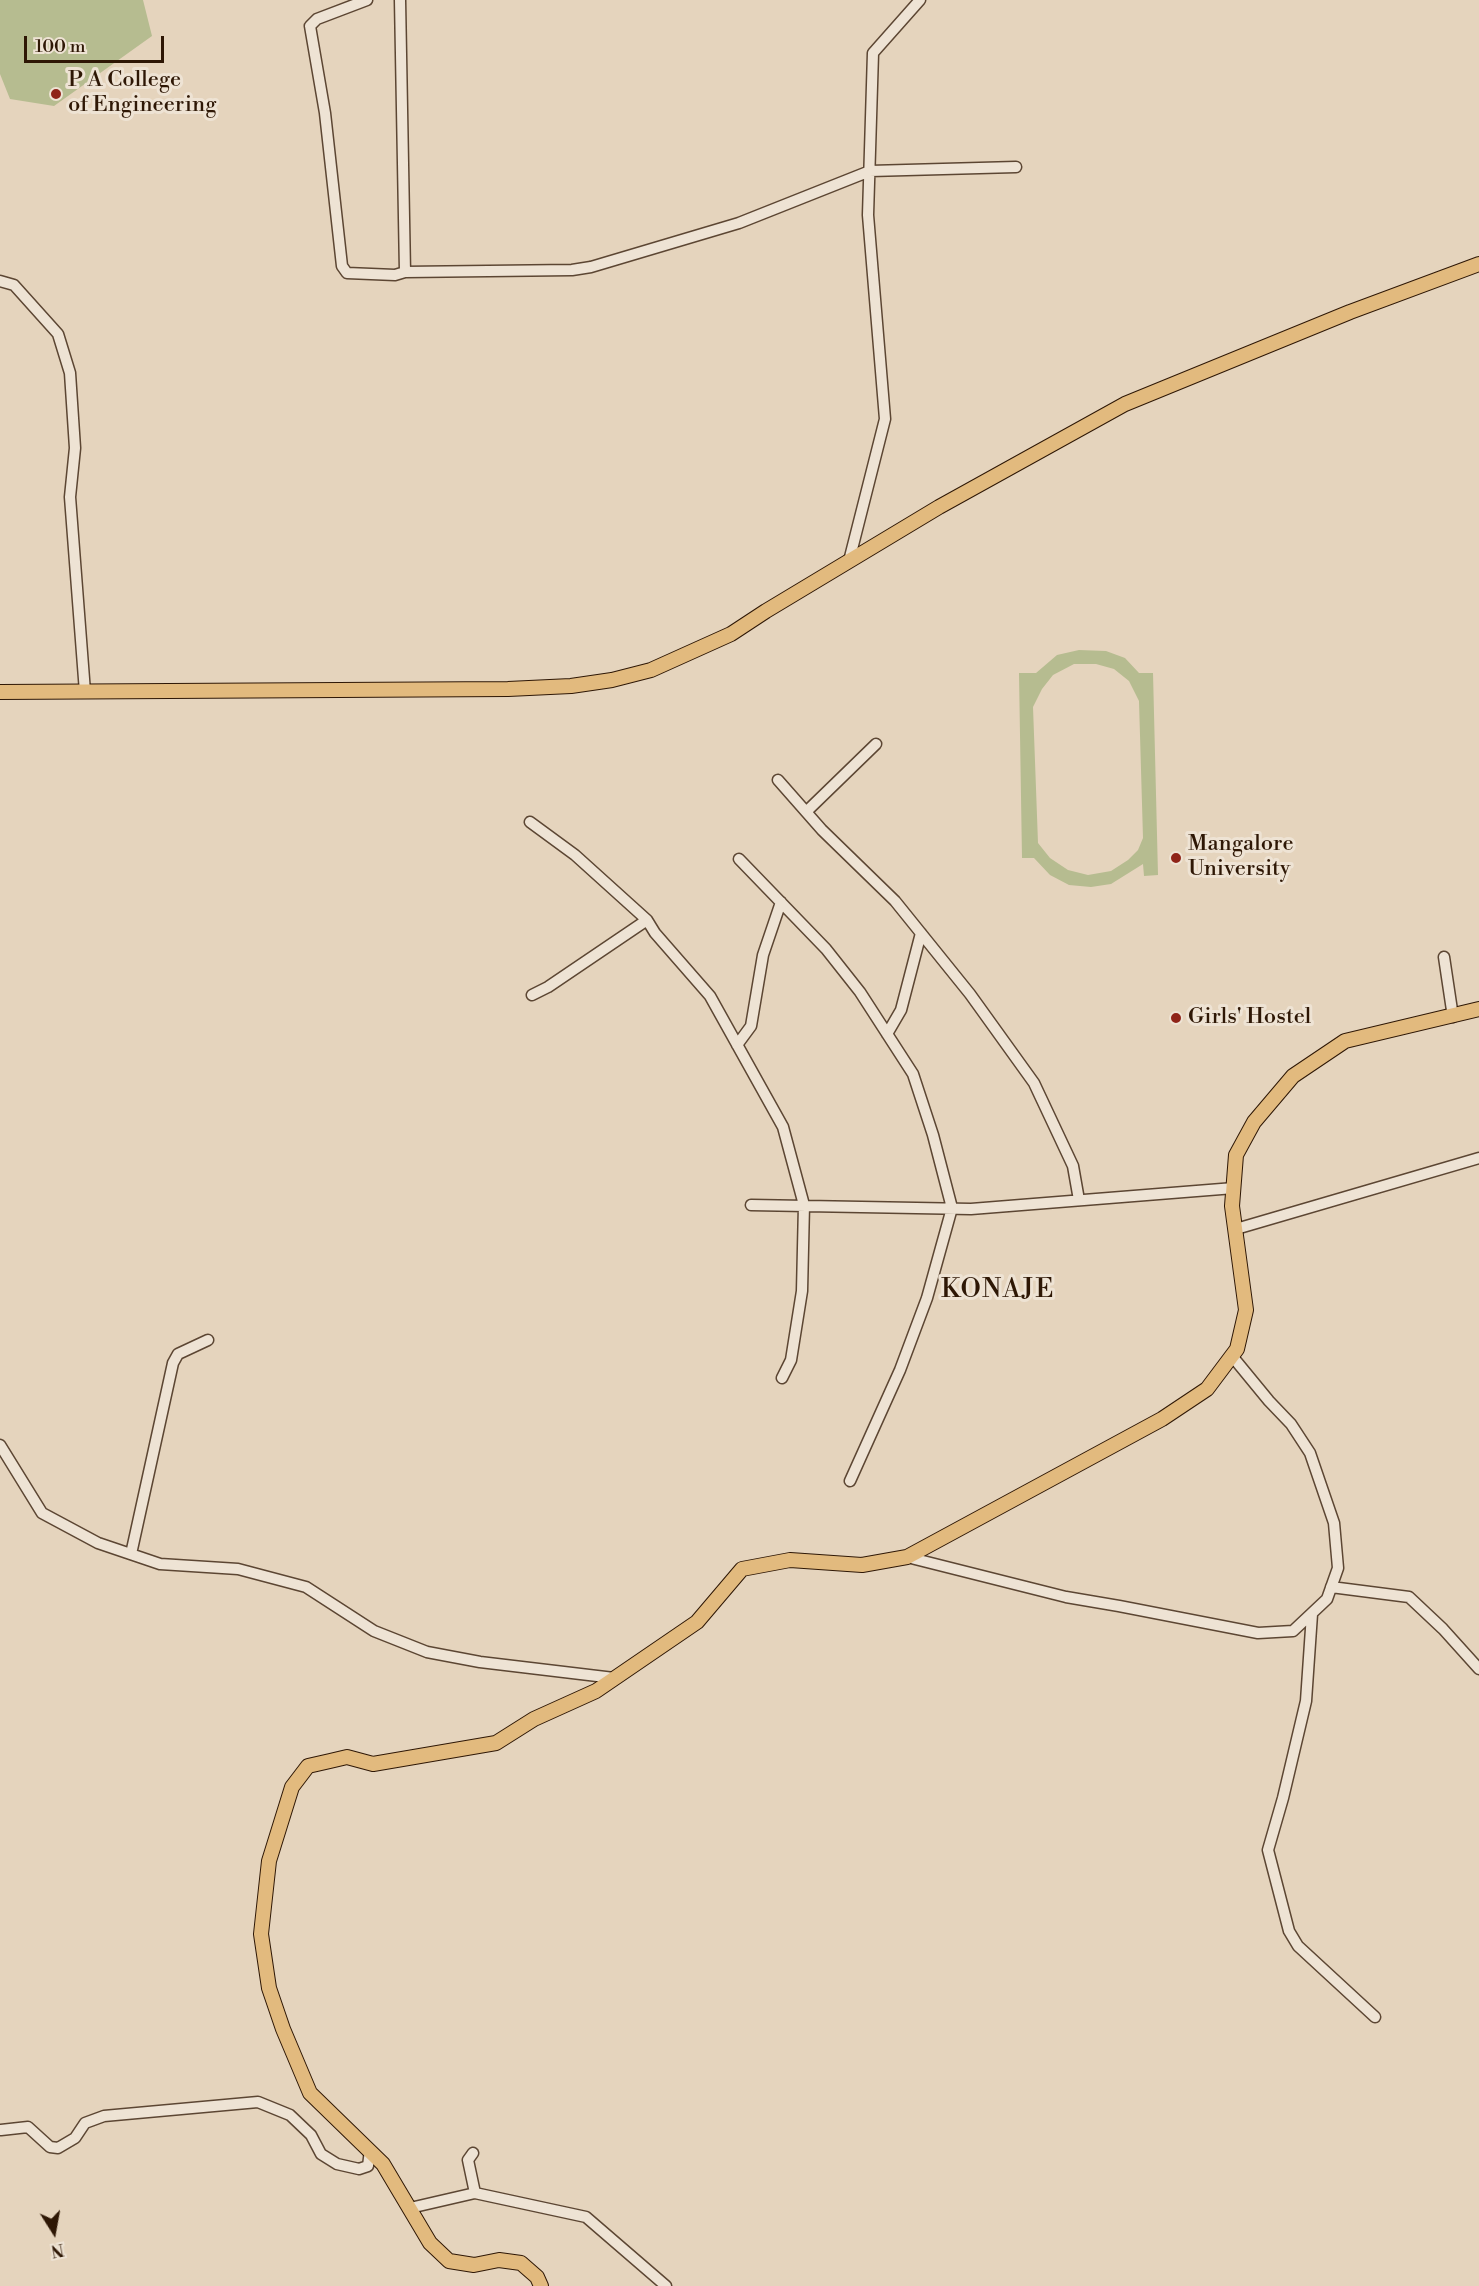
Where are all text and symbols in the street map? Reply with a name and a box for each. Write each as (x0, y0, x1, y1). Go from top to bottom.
scale bar (27, 24, 166, 62)
text: 100 m (35, 35, 86, 58)
place label: P A College of Engineering (68, 68, 217, 119)
marker: P A College of Engineering (49, 87, 63, 101)
place label: Mangalore University (1188, 832, 1294, 884)
marker: Mangalore University (1169, 851, 1183, 865)
place label: Girls' Hostel (1188, 1005, 1311, 1031)
marker: Girls' Hostel (1169, 1011, 1183, 1025)
district label: KONAJE (941, 1275, 1055, 1307)
north arrow (24, 2202, 84, 2262)
text: N (49, 2239, 66, 2261)

